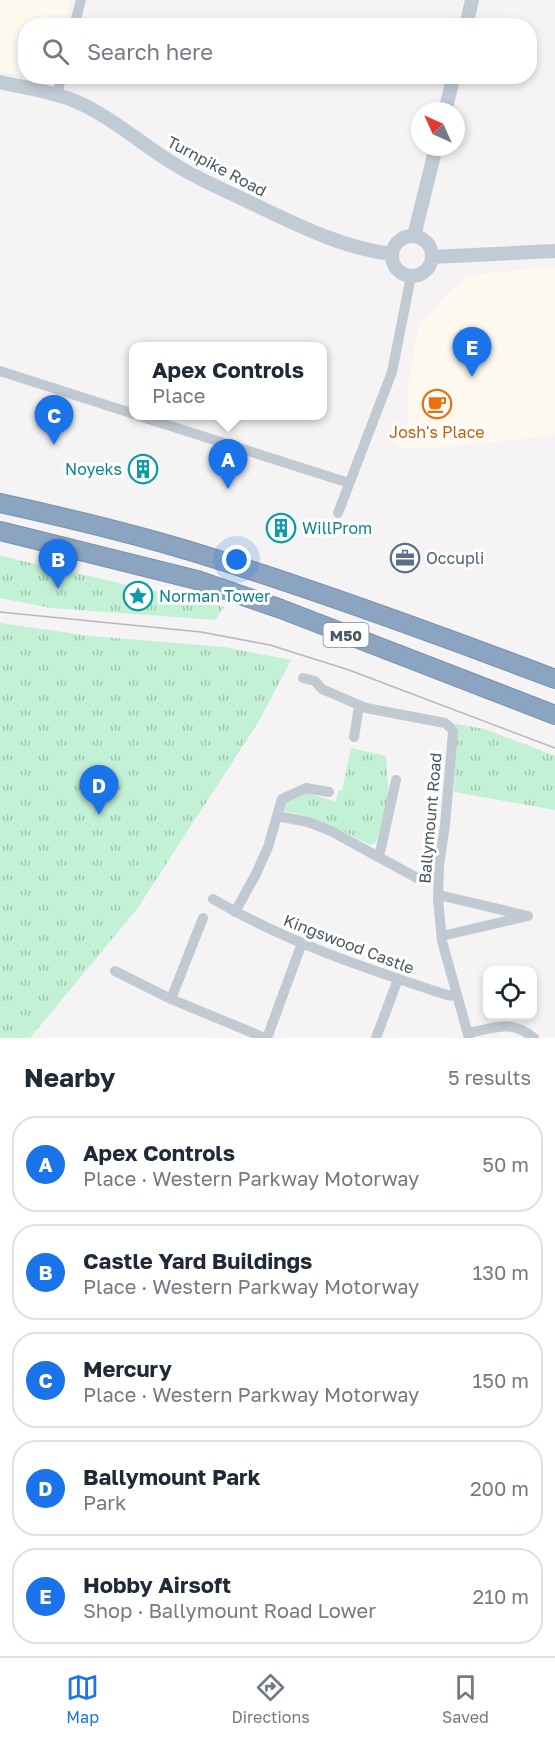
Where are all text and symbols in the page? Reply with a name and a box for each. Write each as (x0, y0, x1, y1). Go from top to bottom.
search box (18, 18, 537, 84)
icon: search (39, 35, 72, 68)
text: Search here (87, 38, 213, 65)
north arrow (411, 102, 465, 156)
street label: Turnpike Road (164, 131, 270, 201)
pin: E (452, 328, 492, 377)
popup (129, 342, 327, 420)
text: Apex Controls (152, 356, 304, 383)
text: Place (152, 383, 205, 407)
cafe icon: Josh's Place (421, 388, 453, 420)
pin: C (34, 396, 74, 445)
place label: Josh's Place (389, 422, 485, 442)
pin: A (208, 440, 248, 489)
building icon: Noyeks (127, 453, 159, 485)
place label: Noyeks (65, 459, 122, 479)
building icon: WillProm (265, 512, 297, 544)
place label: WillProm (302, 518, 372, 538)
pin: B (38, 540, 78, 589)
office icon: Occupli (389, 542, 421, 574)
your location (222, 545, 251, 574)
place label: Occupli (426, 548, 484, 568)
place icon: Norman Tower (122, 580, 154, 612)
place label: Norman Tower (159, 586, 270, 606)
road number: M50 (324, 623, 368, 647)
street label: Ballymount Road (414, 752, 446, 884)
pin: D (80, 766, 118, 815)
street label: Kingswood Castle (281, 910, 417, 978)
map controls (483, 966, 537, 1020)
button: locate (483, 966, 537, 1020)
text: Nearby (24, 1062, 115, 1093)
text: 5 results (448, 1065, 531, 1089)
text: Apex Controls (83, 1139, 235, 1166)
text: A (38, 1152, 53, 1176)
text: 50 m (482, 1152, 529, 1176)
text: Place · Western Parkway Motorway (83, 1166, 419, 1190)
text: Castle Yard Buildings (83, 1247, 312, 1274)
text: B (38, 1260, 53, 1284)
text: 130 m (473, 1260, 529, 1284)
text: Place · Western Parkway Motorway (83, 1274, 419, 1298)
text: Mercury (83, 1355, 172, 1382)
text: C (38, 1368, 53, 1392)
text: 150 m (473, 1368, 529, 1392)
text: Place · Western Parkway Motorway (83, 1382, 419, 1406)
text: Ballymount Park (83, 1463, 260, 1490)
text: D (38, 1476, 53, 1500)
text: 200 m (470, 1476, 529, 1500)
text: Park (83, 1490, 126, 1514)
text: Hobby Airsoft (83, 1571, 231, 1598)
text: E (39, 1584, 52, 1608)
text: 210 m (473, 1584, 529, 1608)
text: Shop · Ballymount Road Lower (83, 1598, 376, 1622)
tab: Map (66, 1671, 99, 1727)
tab: Directions (232, 1671, 310, 1727)
tab: Saved (442, 1671, 489, 1727)

